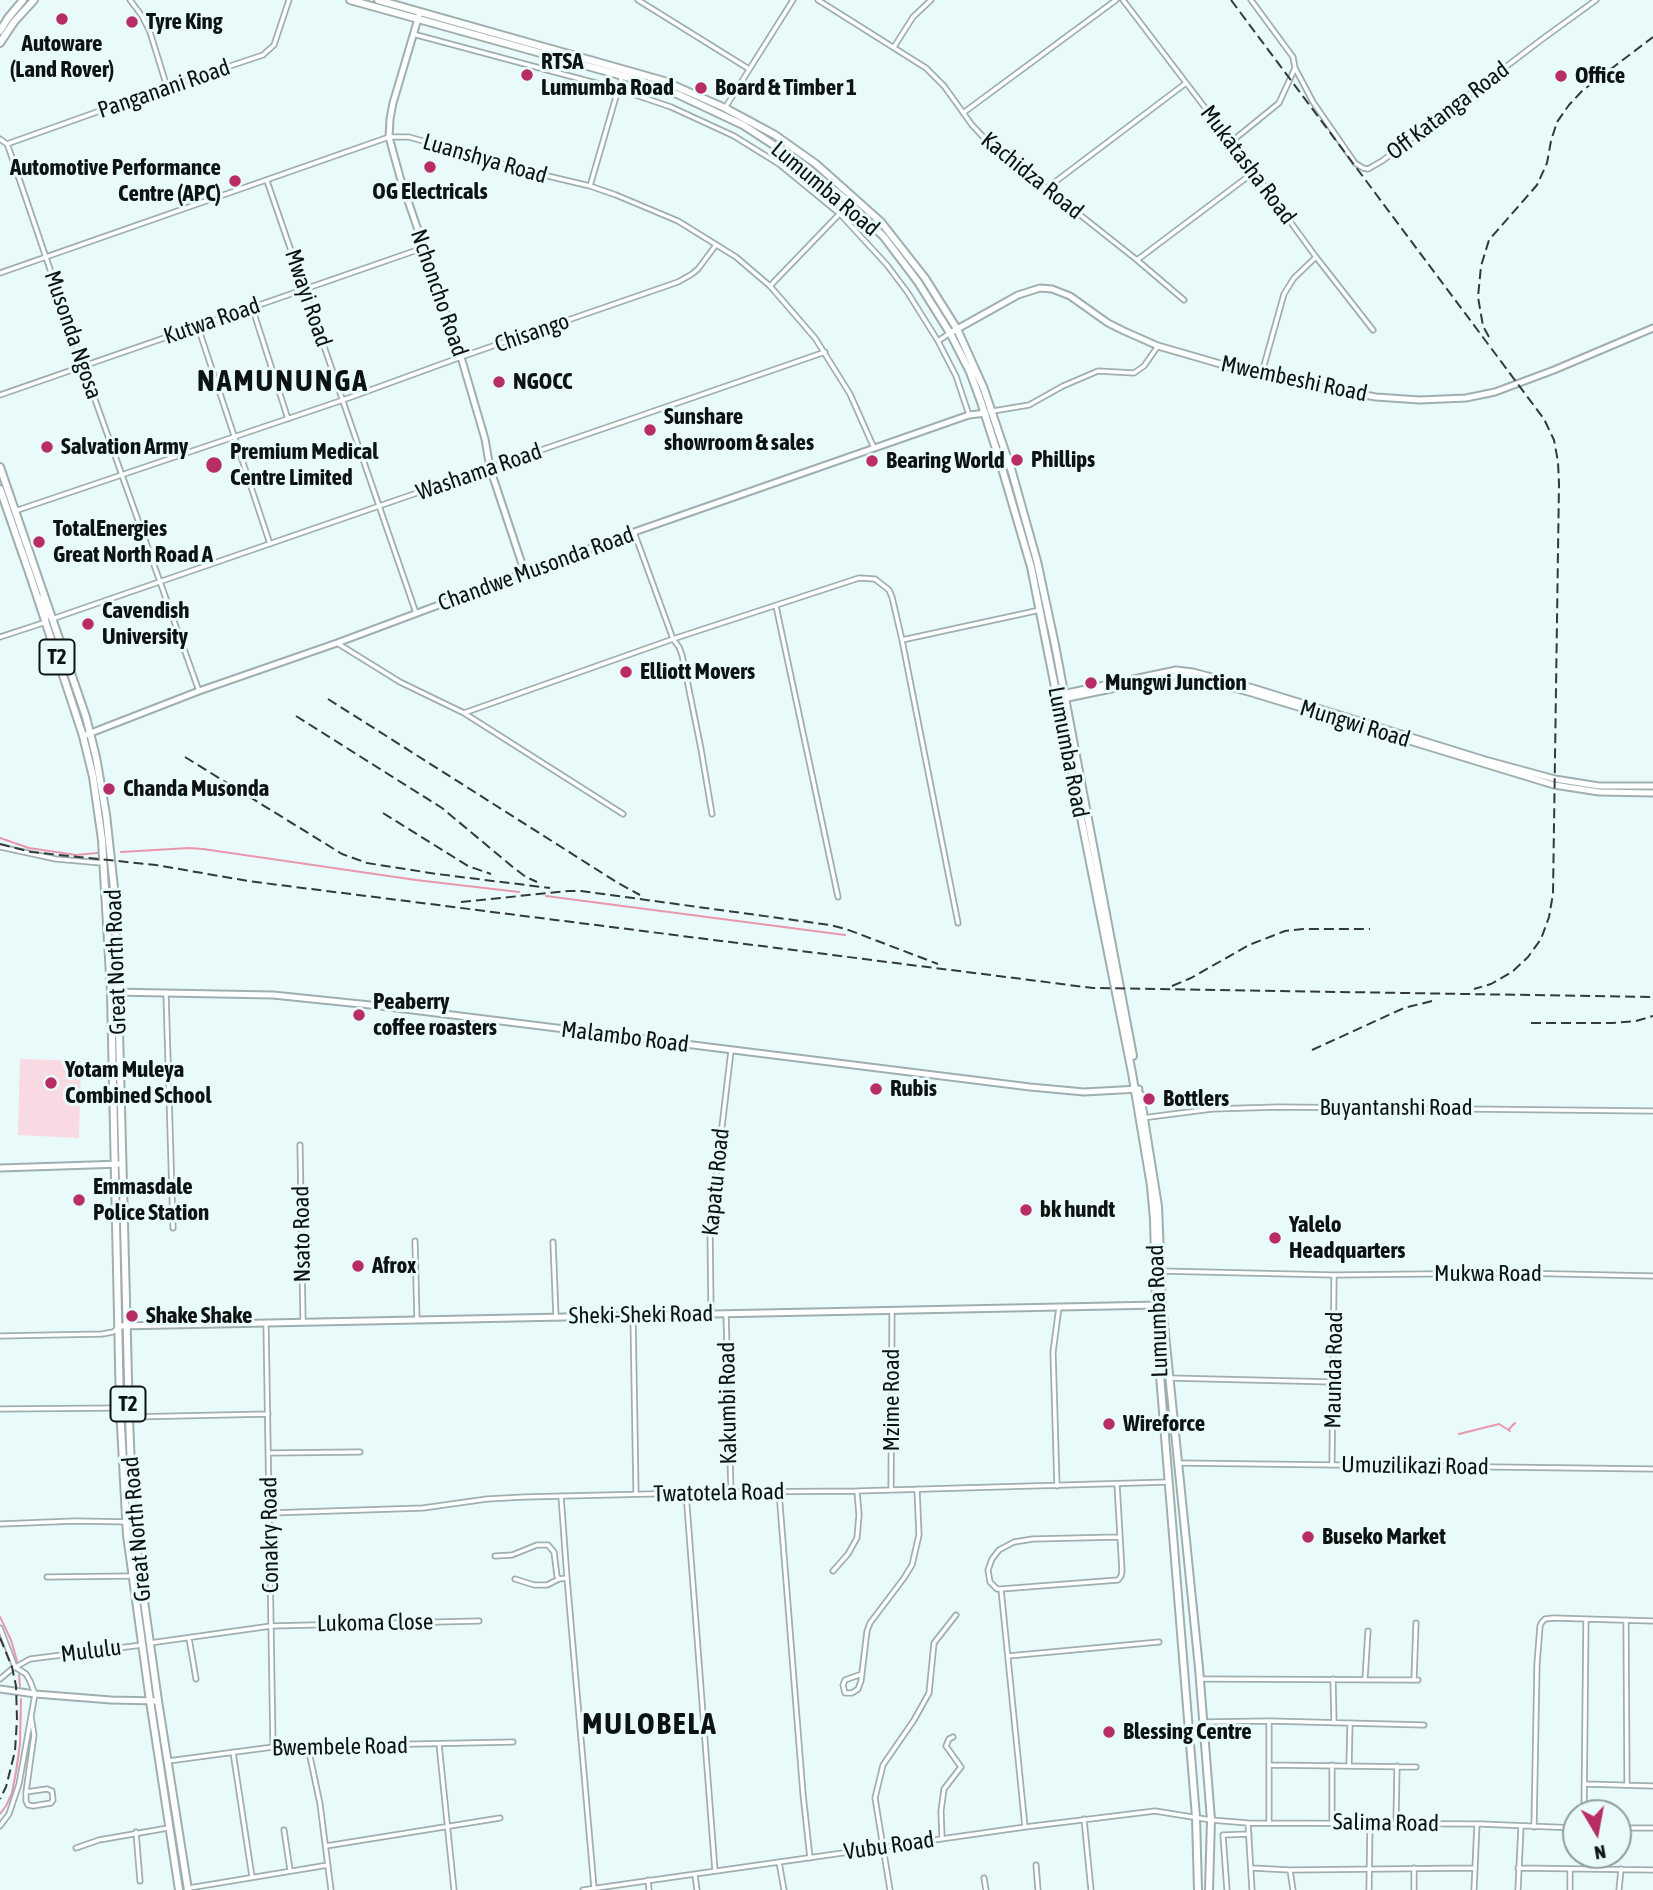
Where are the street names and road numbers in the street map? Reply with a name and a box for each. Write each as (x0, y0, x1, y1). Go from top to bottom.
street label: Panganani Road (94, 53, 234, 125)
street label: Off Katanga Road (1381, 56, 1515, 166)
street label: Mukatasha Road (1194, 100, 1302, 230)
street label: Kachidza Road (975, 126, 1089, 226)
street label: Luanshya Road (420, 128, 550, 190)
street label: Lumumba Road (765, 136, 885, 242)
street label: Nchoncho Road (404, 226, 474, 360)
street label: Mwayi Road (278, 246, 338, 350)
street label: Musonda Ngosa (38, 267, 108, 403)
street label: Kutwa Road (160, 292, 264, 350)
street label: Chisango (491, 307, 573, 359)
street label: Mwembeshi Road (1218, 350, 1370, 408)
street label: Washama Road (413, 438, 545, 506)
street label: Chandwe Musonda Road (434, 521, 638, 617)
road number: T2 (40, 640, 74, 674)
street label: Lumumba Road (1042, 684, 1094, 820)
street label: Mungwi Road (1297, 694, 1413, 754)
street label: Great North Road (100, 889, 132, 1035)
street label: Malambo Road (560, 1015, 690, 1059)
street label: Buyantanshi Road (1319, 1094, 1473, 1122)
street label: Kapatu Road (697, 1127, 735, 1237)
street label: Nsato Road (287, 1185, 317, 1283)
street label: Lumumba Road (1142, 1244, 1174, 1378)
street label: Mukwa Road (1434, 1260, 1542, 1288)
street label: Sheki-Sheki Road (568, 1300, 714, 1330)
street label: Maunda Road (1319, 1311, 1349, 1429)
street label: Kakumbi Road (713, 1341, 743, 1465)
street label: Mzime Road (878, 1348, 906, 1452)
road number: T2 (110, 1386, 146, 1422)
street label: Umuzilikazi Road (1341, 1451, 1489, 1481)
street label: Great North Road (117, 1455, 157, 1603)
street label: Conakry Road (255, 1477, 285, 1593)
street label: Twatotela Road (653, 1478, 785, 1508)
street label: Lukoma Close (317, 1608, 433, 1638)
street label: Mululu (59, 1634, 123, 1668)
street label: Bwembele Road (272, 1732, 408, 1762)
street label: Salima Road (1333, 1808, 1439, 1838)
street label: Vubu Road (842, 1826, 936, 1866)

